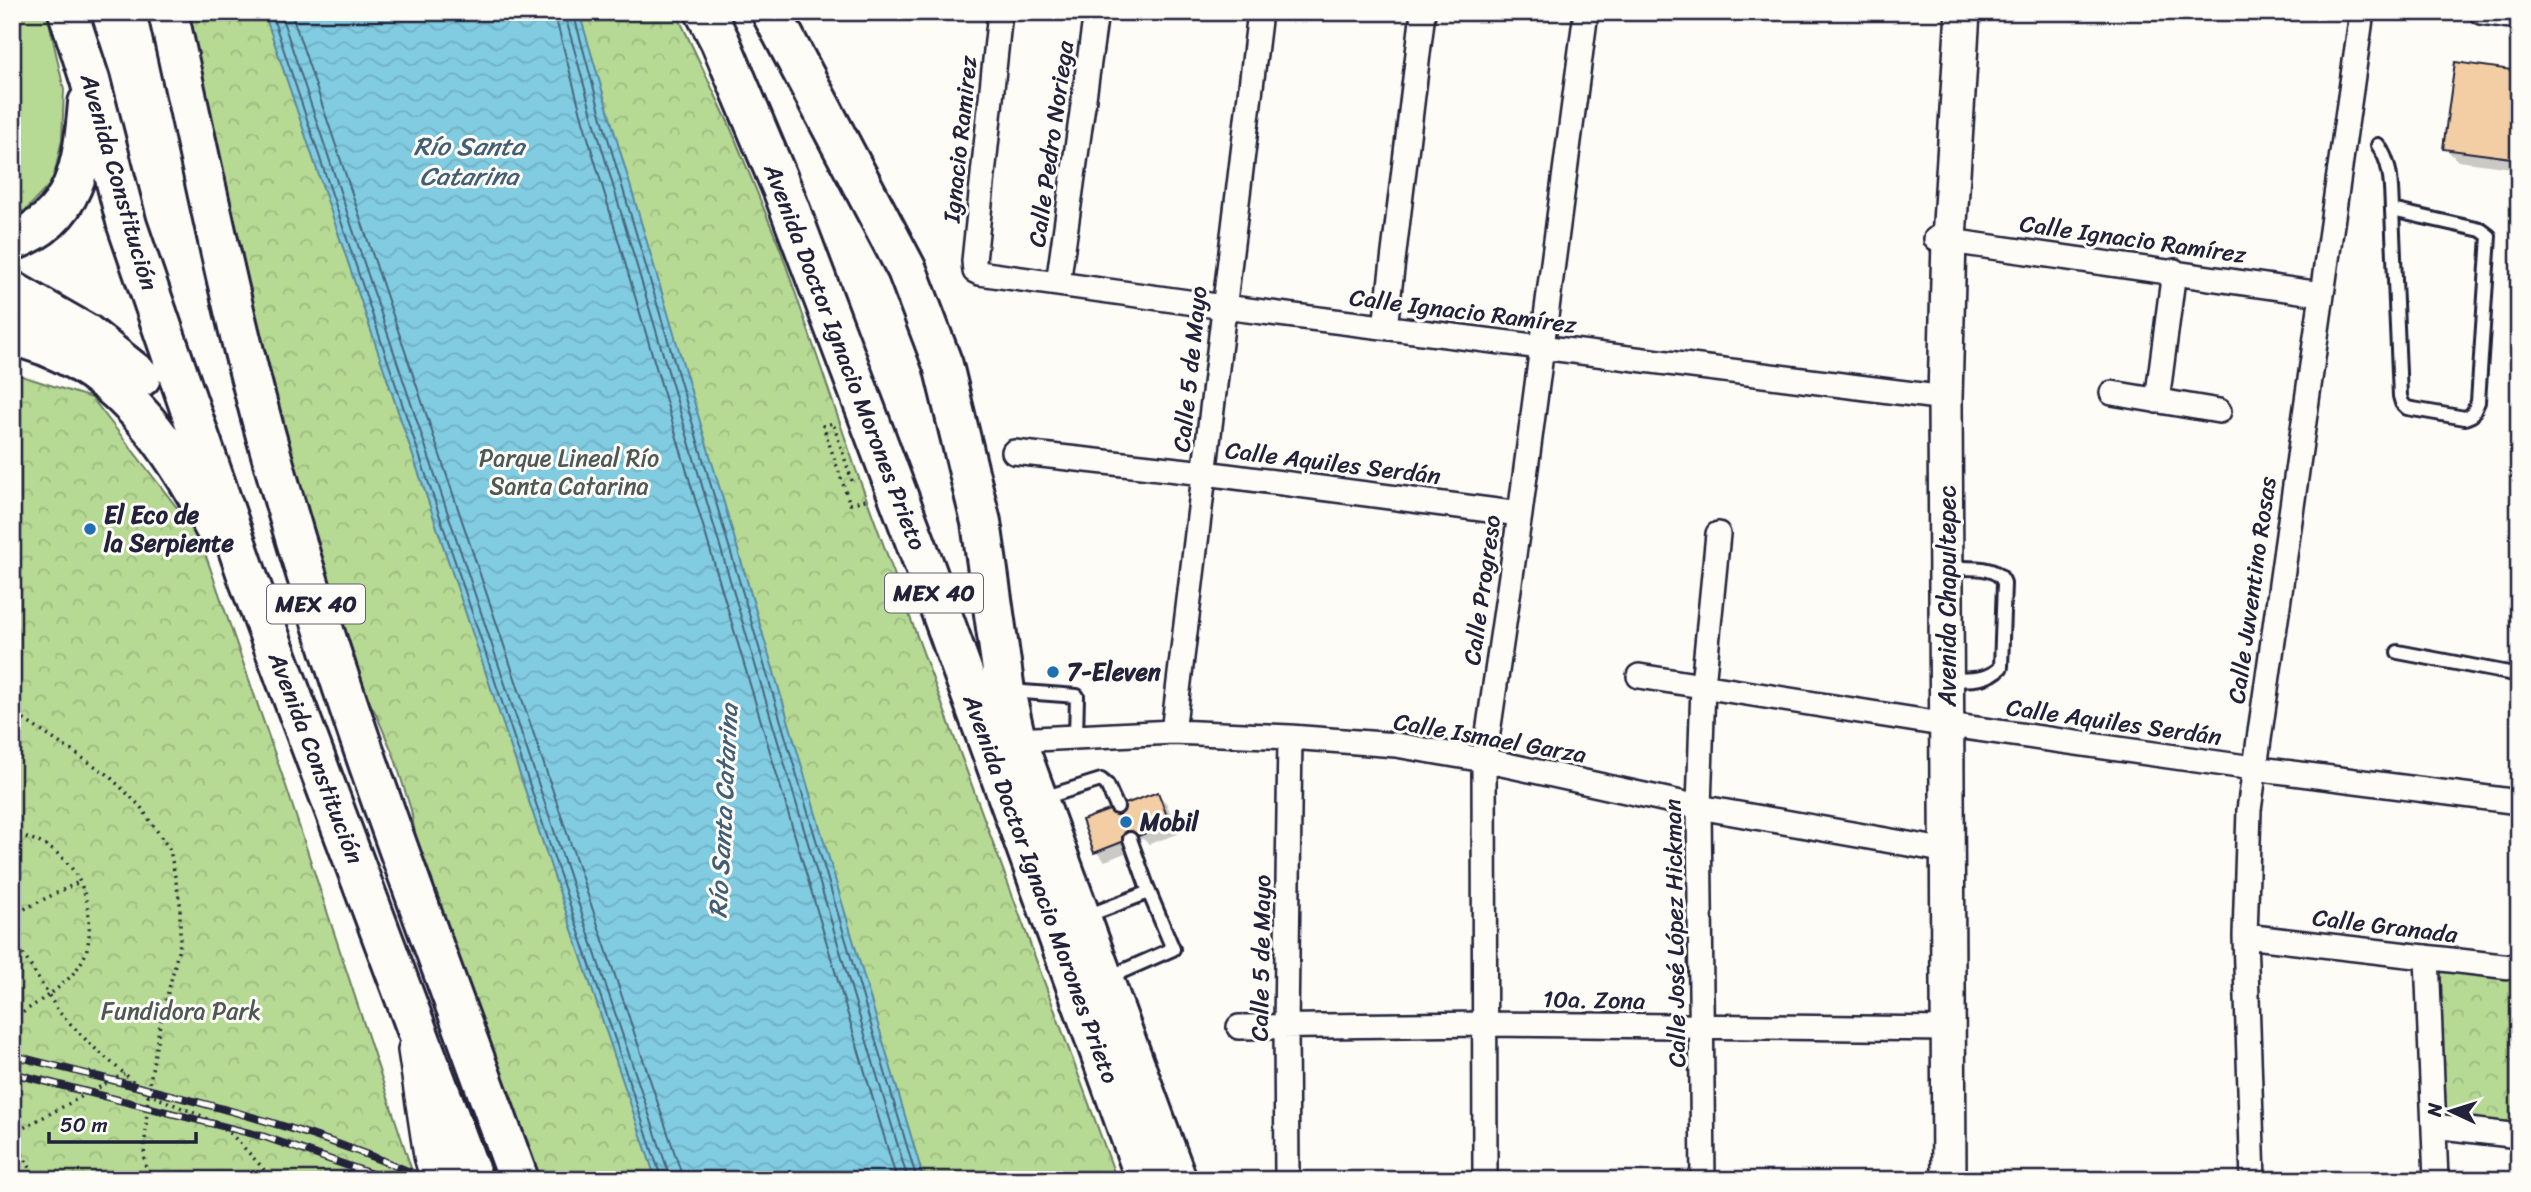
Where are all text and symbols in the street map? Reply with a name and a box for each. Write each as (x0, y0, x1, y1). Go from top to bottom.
street label: Calle Pedro Noriega (1016, 37, 1086, 250)
street label: Ignacio Ramirez (930, 53, 990, 226)
street label: Avenida Constitución (68, 67, 170, 296)
water label: Río Santa Catarina (414, 123, 527, 199)
street label: Avenida Doctor Ignacio Morones Prieto (751, 156, 938, 557)
street label: Calle Ignacio Ramírez (2017, 202, 2249, 276)
street label: Calle Ignacio Ramírez (1347, 276, 1579, 346)
street label: Calle 5 de Mayo (1160, 284, 1220, 454)
street label: Calle Aquiles Serdán (1223, 429, 1443, 497)
park label: Parque Lineal Río Santa Catarina (479, 437, 659, 507)
street label: Calle Juventino Rosas (2215, 474, 2289, 706)
street label: Avenida Chapultepec (1926, 486, 1968, 707)
place label: El Eco de la Serpiente (103, 494, 234, 564)
street label: Calle Progreso (1451, 512, 1513, 668)
marker: El Eco de la Serpiente (82, 521, 98, 537)
road number: MEX 40 (885, 573, 983, 612)
road number: MEX 40 (267, 584, 365, 624)
street label: Avenida Constitución (256, 645, 376, 870)
place label: 7-Eleven (1067, 651, 1161, 693)
marker: 7-Eleven (1045, 664, 1061, 680)
street label: Calle Aquiles Serdán (2004, 686, 2224, 758)
street label: Avenida Doctor Ignacio Morones Prieto (951, 688, 1131, 1090)
street label: Calle Ismael Garza (1390, 700, 1590, 776)
water label: Río Santa Catarina (694, 701, 752, 919)
street label: Calle José López Hickman (1652, 798, 1698, 1068)
place label: Mobil (1139, 801, 1200, 843)
marker: Mobil (1118, 814, 1134, 830)
street label: Calle 5 de Mayo (1239, 874, 1283, 1042)
street label: Calle Granada (2310, 896, 2461, 956)
street label: 10a. Zona (1542, 978, 1646, 1022)
park label: Fundidora Park (101, 990, 261, 1032)
north arrow (2416, 1076, 2486, 1146)
scale bar (49, 1101, 196, 1145)
text: N (2418, 1101, 2452, 1119)
text: 50 m (60, 1106, 108, 1144)

